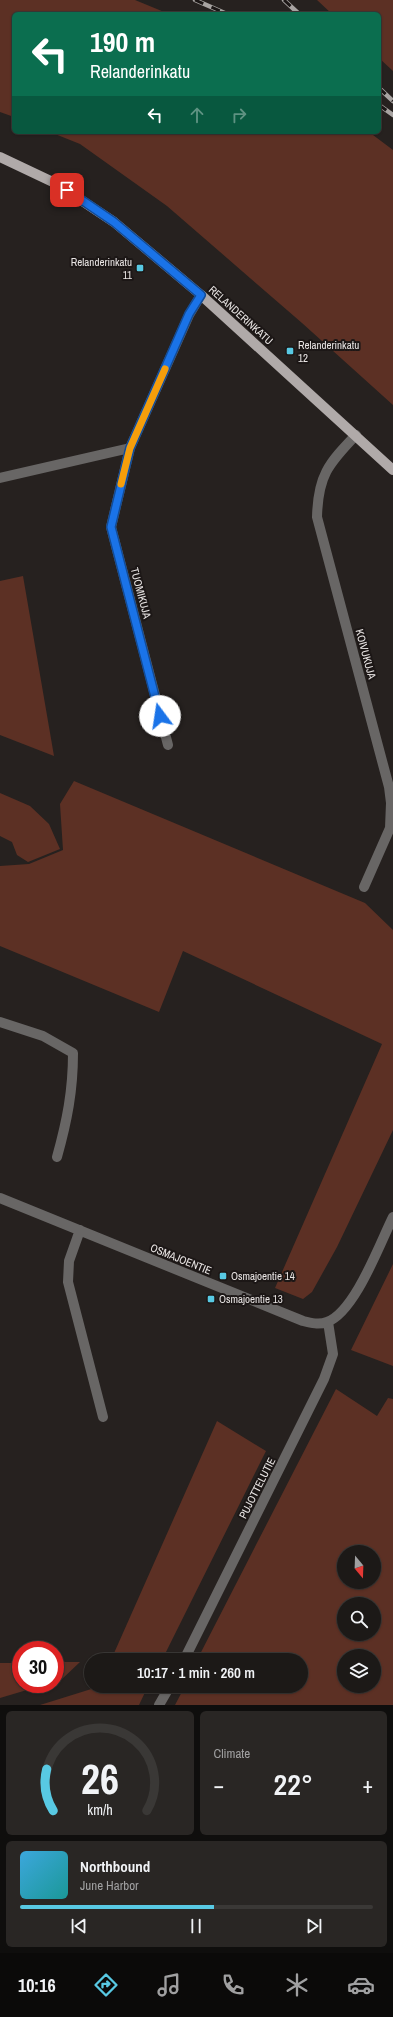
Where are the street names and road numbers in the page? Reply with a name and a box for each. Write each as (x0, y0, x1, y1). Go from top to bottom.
street label: RELANDERINKATU (206, 283, 276, 347)
street label: TUOMIKUJA (127, 566, 155, 621)
street label: KOIVUKUJA (353, 627, 380, 681)
street label: OSMAJOENTIE (148, 1240, 214, 1278)
street label: PUJOTTELUTIE (236, 1455, 278, 1521)

